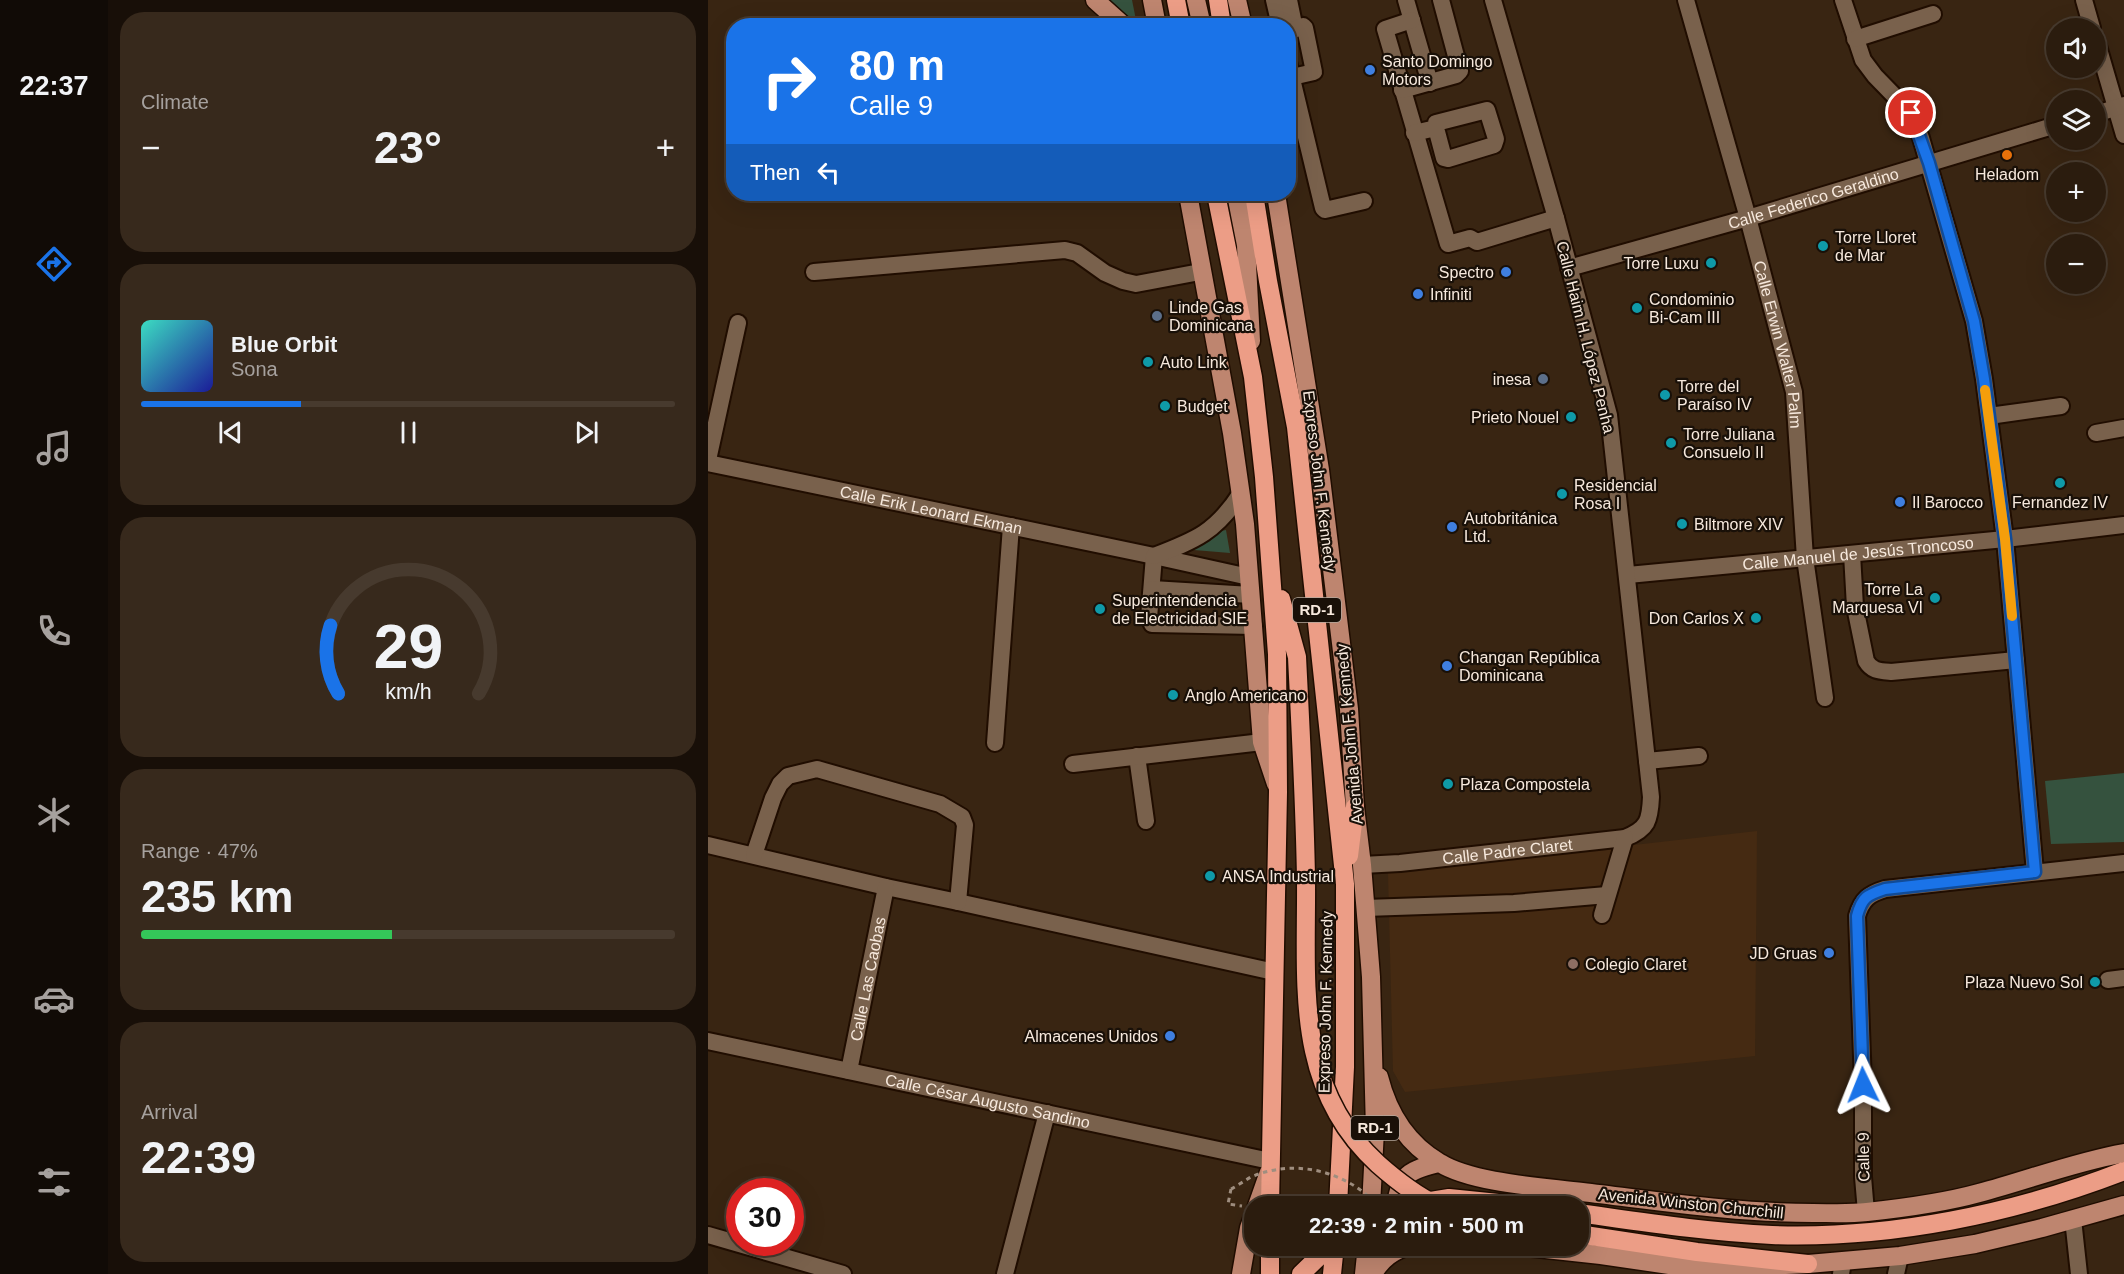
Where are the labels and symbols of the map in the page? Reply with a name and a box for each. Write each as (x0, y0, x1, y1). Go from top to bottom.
place label: Santo Domingo Motors (1382, 53, 1492, 88)
marker: Santo Domingo Motors (1363, 63, 1377, 77)
pin (1885, 87, 1936, 138)
marker: Heladom (2000, 148, 2014, 162)
street label: Calle Federico Geraldino (1726, 165, 1901, 232)
place label: Heladom (1975, 166, 2039, 183)
place label: Torre Lloret de Mar (1835, 229, 1916, 264)
street label: Calle Haim H. López Penha (1553, 239, 1618, 435)
marker: Torre Lloret de Mar (1816, 239, 1830, 253)
place label: Torre Luxu (1623, 255, 1699, 272)
marker: Torre Luxu (1704, 256, 1718, 270)
street label: Calle Erwin Walter Palm (1751, 259, 1804, 429)
place label: Spectro (1439, 264, 1494, 281)
marker: Spectro (1499, 265, 1513, 279)
place label: Infiniti (1430, 286, 1472, 303)
marker: Infiniti (1411, 287, 1425, 301)
place label: Condominio Bi-Cam III (1649, 291, 1734, 326)
place label: Linde Gas Dominicana (1169, 299, 1254, 334)
marker: Condominio Bi-Cam III (1630, 301, 1644, 315)
marker: Linde Gas Dominicana (1150, 309, 1164, 323)
place label: Auto Link (1160, 354, 1228, 371)
marker: Auto Link (1141, 355, 1155, 369)
place label: inesa (1493, 371, 1531, 388)
marker: inesa (1536, 372, 1550, 386)
place label: Torre del Paraíso IV (1677, 378, 1752, 413)
marker: Torre del Paraíso IV (1658, 388, 1672, 402)
street label: Expreso John F. Kennedy (1300, 390, 1339, 573)
place label: Budget (1177, 398, 1228, 415)
marker: Budget (1158, 399, 1172, 413)
place label: Prieto Nouel (1471, 409, 1559, 426)
marker: Prieto Nouel (1564, 410, 1578, 424)
place label: Torre Juliana Consuelo II (1683, 426, 1775, 461)
marker: Torre Juliana Consuelo II (1664, 436, 1678, 450)
marker: Fernandez IV (2053, 476, 2067, 490)
place label: Residencial Rosa I (1574, 477, 1657, 512)
street label: Calle Erik Leonard Ekman (838, 483, 1024, 537)
marker: Residencial Rosa I (1555, 487, 1569, 501)
place label: Il Barocco (1912, 494, 1983, 511)
place label: Fernandez IV (2012, 494, 2108, 511)
marker: Il Barocco (1893, 495, 1907, 509)
place label: Autobritánica Ltd. (1464, 510, 1557, 545)
place label: Biltmore XIV (1694, 516, 1783, 533)
marker: Biltmore XIV (1675, 517, 1689, 531)
marker: Autobritánica Ltd. (1445, 520, 1459, 534)
street label: Calle Manuel de Jesús Troncoso (1742, 534, 1975, 573)
place label: Torre La Marquesa VI (1832, 581, 1923, 616)
marker: Torre La Marquesa VI (1928, 591, 1942, 605)
place label: Superintendencia de Electricidad SIE (1112, 592, 1247, 627)
road number: RD-1 (1293, 598, 1341, 622)
marker: Superintendencia de Electricidad SIE (1093, 602, 1107, 616)
place label: Don Carlos X (1649, 610, 1744, 627)
marker: Don Carlos X (1749, 611, 1763, 625)
street label: Avenida John F. Kennedy (1333, 643, 1366, 825)
place label: Changan República Dominicana (1459, 649, 1600, 684)
marker: Changan República Dominicana (1440, 659, 1454, 673)
place label: Anglo Americano (1185, 687, 1306, 704)
marker: Anglo Americano (1166, 688, 1180, 702)
place label: Plaza Compostela (1460, 776, 1590, 793)
marker: Plaza Compostela (1441, 777, 1455, 791)
street label: Calle Padre Claret (1441, 836, 1574, 867)
place label: ANSA Industrial (1222, 868, 1334, 885)
marker: ANSA Industrial (1203, 869, 1217, 883)
street label: Expreso John F. Kennedy (1315, 911, 1336, 1093)
street label: Calle Las Caobas (847, 915, 889, 1043)
place label: JD Gruas (1749, 945, 1817, 962)
marker: JD Gruas (1822, 946, 1836, 960)
place label: Colegio Claret (1585, 956, 1687, 973)
marker: Colegio Claret (1566, 957, 1580, 971)
place label: Plaza Nuevo Sol (1965, 974, 2083, 991)
marker: Plaza Nuevo Sol (2088, 975, 2102, 989)
place label: Almacenes Unidos (1025, 1028, 1158, 1045)
marker: Almacenes Unidos (1163, 1029, 1177, 1043)
position arrow (1831, 1053, 1895, 1117)
street label: Calle César Augusto Sandino (884, 1071, 1092, 1131)
road number: RD-1 (1351, 1116, 1399, 1140)
street label: Calle 9 (1855, 1132, 1872, 1182)
speed limit sign: 30 (726, 1178, 804, 1256)
street label: Avenida Winston Churchill (1597, 1185, 1785, 1222)

